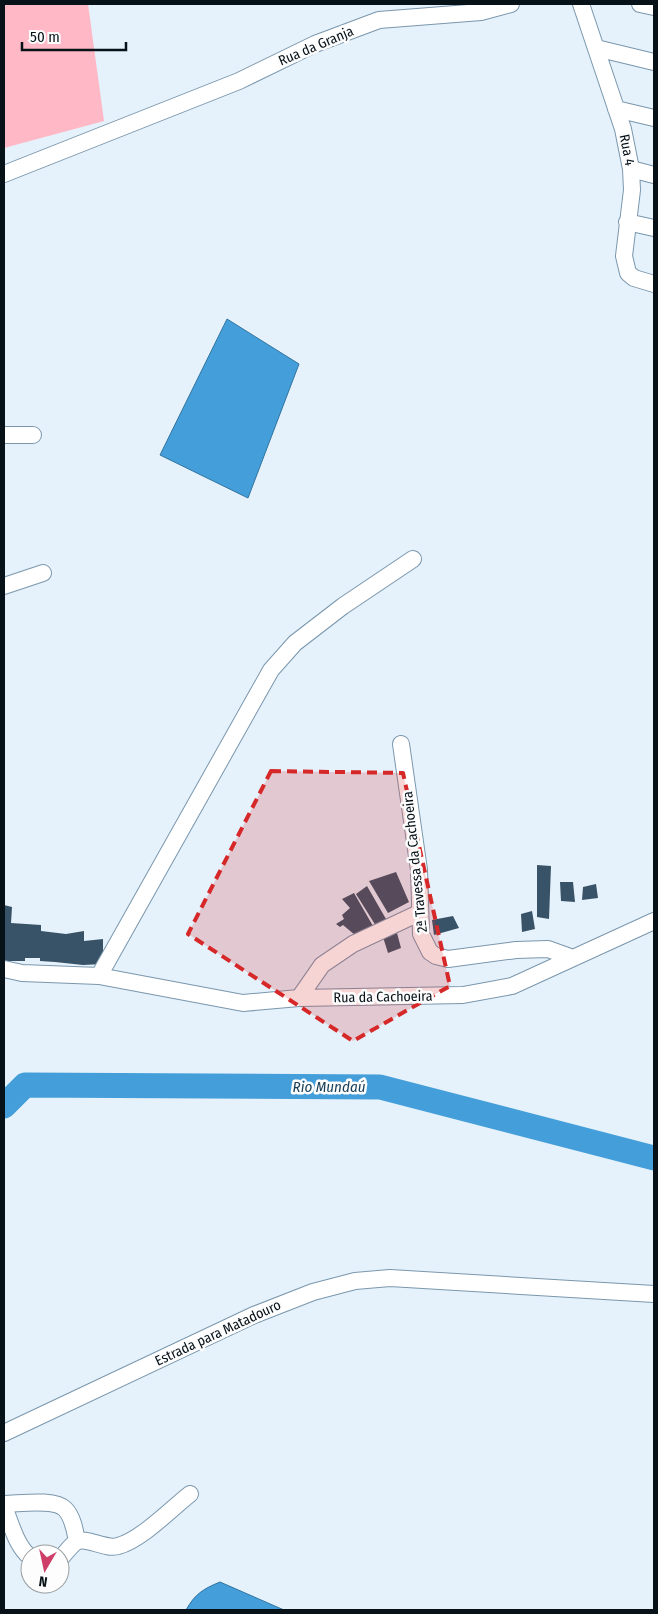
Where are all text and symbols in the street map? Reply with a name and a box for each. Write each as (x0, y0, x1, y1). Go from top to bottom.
scale bar (22, 20, 126, 52)
street label: Rua da Granja (276, 23, 356, 69)
text: 50 m (30, 28, 60, 46)
street label: Rua 4 (616, 133, 638, 167)
street label: 2ª Travessa da Cachoeira (399, 790, 431, 933)
street label: Rua da Cachoeira (333, 988, 433, 1006)
water label: Rio Mundaú (293, 1078, 366, 1096)
street label: Estrada para Matadouro (152, 1296, 284, 1370)
north arrow (20, 1544, 70, 1594)
text: N (38, 1572, 49, 1590)

